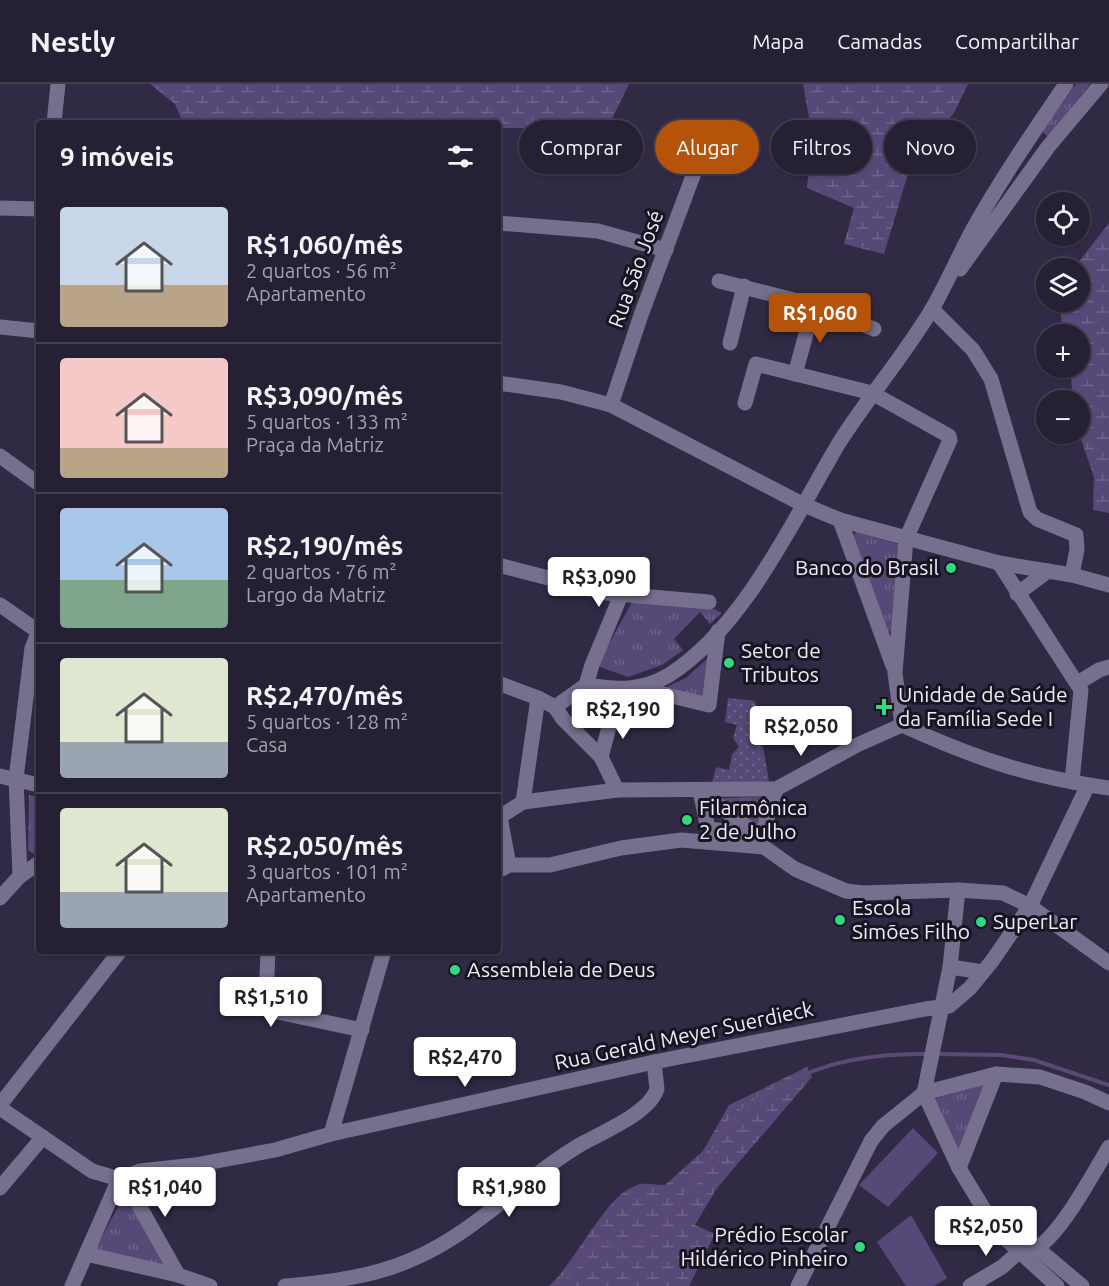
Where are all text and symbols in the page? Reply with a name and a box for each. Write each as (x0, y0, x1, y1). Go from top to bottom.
text: Nestly (30, 26, 115, 57)
text: Mapa (752, 29, 804, 53)
text: Camadas (837, 29, 922, 53)
text: Compartilhar (955, 29, 1079, 53)
chip: Comprar (519, 120, 643, 174)
chip: Alugar (655, 120, 759, 174)
chip: Filtros (771, 120, 872, 174)
chip: Novo (884, 120, 976, 174)
icon: filters (444, 140, 477, 173)
text: 9 imóveis (60, 142, 174, 171)
map controls (1036, 192, 1090, 444)
button: locate (1036, 192, 1090, 246)
street label: Rua São José (603, 207, 667, 331)
text: R$1,060/mês (246, 230, 403, 259)
icon: home (108, 231, 180, 303)
button: layers (1036, 258, 1090, 312)
text: 2 quartos · 56 m² (246, 259, 397, 282)
text: Apartamento (246, 282, 366, 305)
pin: R$1,060 (765, 293, 875, 344)
text: R$1,060 (783, 301, 857, 324)
button: + (1036, 324, 1090, 378)
text: R$3,090/mês (246, 381, 403, 410)
icon: home (108, 382, 180, 454)
button: − (1036, 390, 1090, 444)
text: 5 quartos · 133 m² (246, 410, 408, 433)
text: Praça da Matriz (246, 433, 384, 456)
text: R$2,190/mês (246, 531, 403, 560)
icon: home (108, 532, 180, 604)
place label: Banco do Brasil (795, 555, 939, 579)
pin: R$3,090 (544, 557, 654, 608)
text: 2 quartos · 76 m² (246, 560, 397, 583)
marker: Banco do Brasil (944, 561, 958, 575)
text: R$3,090 (562, 565, 636, 588)
text: Largo da Matriz (246, 583, 386, 606)
place label: Setor de Tributos (741, 638, 821, 686)
marker: Setor de Tributos (722, 656, 736, 670)
text: R$2,470/mês (246, 681, 403, 710)
icon: home (108, 682, 180, 754)
place label: Unidade de Saúde da Família Sede I (898, 682, 1068, 730)
pin: R$2,190 (568, 689, 678, 740)
text: R$2,190 (586, 697, 660, 720)
marker: Unidade de Saúde da Família Sede I (875, 698, 893, 716)
pin: R$2,050 (746, 706, 856, 757)
text: 5 quartos · 128 m² (246, 710, 408, 733)
text: R$2,050 (764, 714, 838, 737)
text: Casa (246, 733, 288, 756)
place label: Filarmônica 2 de Julho (699, 795, 807, 843)
marker: Filarmônica 2 de Julho (680, 813, 694, 827)
text: R$2,050/mês (246, 831, 403, 860)
icon: home (108, 832, 180, 904)
text: 3 quartos · 101 m² (246, 860, 408, 883)
text: Apartamento (246, 883, 366, 906)
place label: Escola Simões Filho (852, 895, 970, 943)
place label: SuperLar (993, 909, 1077, 933)
marker: Escola Simões Filho (833, 913, 847, 927)
marker: SuperLar (974, 915, 988, 929)
place label: Assembleia de Deus (467, 957, 655, 981)
marker: Assembleia de Deus (448, 963, 462, 977)
pin: R$1,510 (216, 977, 326, 1028)
text: R$1,510 (234, 985, 308, 1008)
street label: Rua Gerald Meyer Suerdieck (552, 996, 816, 1074)
pin: R$2,470 (410, 1037, 520, 1088)
text: R$2,470 (428, 1045, 502, 1068)
pin: R$1,040 (110, 1167, 220, 1218)
pin: R$1,980 (454, 1167, 564, 1218)
text: R$1,040 (128, 1175, 202, 1198)
text: R$1,980 (472, 1175, 546, 1198)
pin: R$2,050 (931, 1206, 1041, 1257)
text: R$2,050 (949, 1214, 1023, 1237)
place label: Prédio Escolar Hildérico Pinheiro (680, 1222, 848, 1270)
marker: Prédio Escolar Hildérico Pinheiro (853, 1240, 867, 1254)

